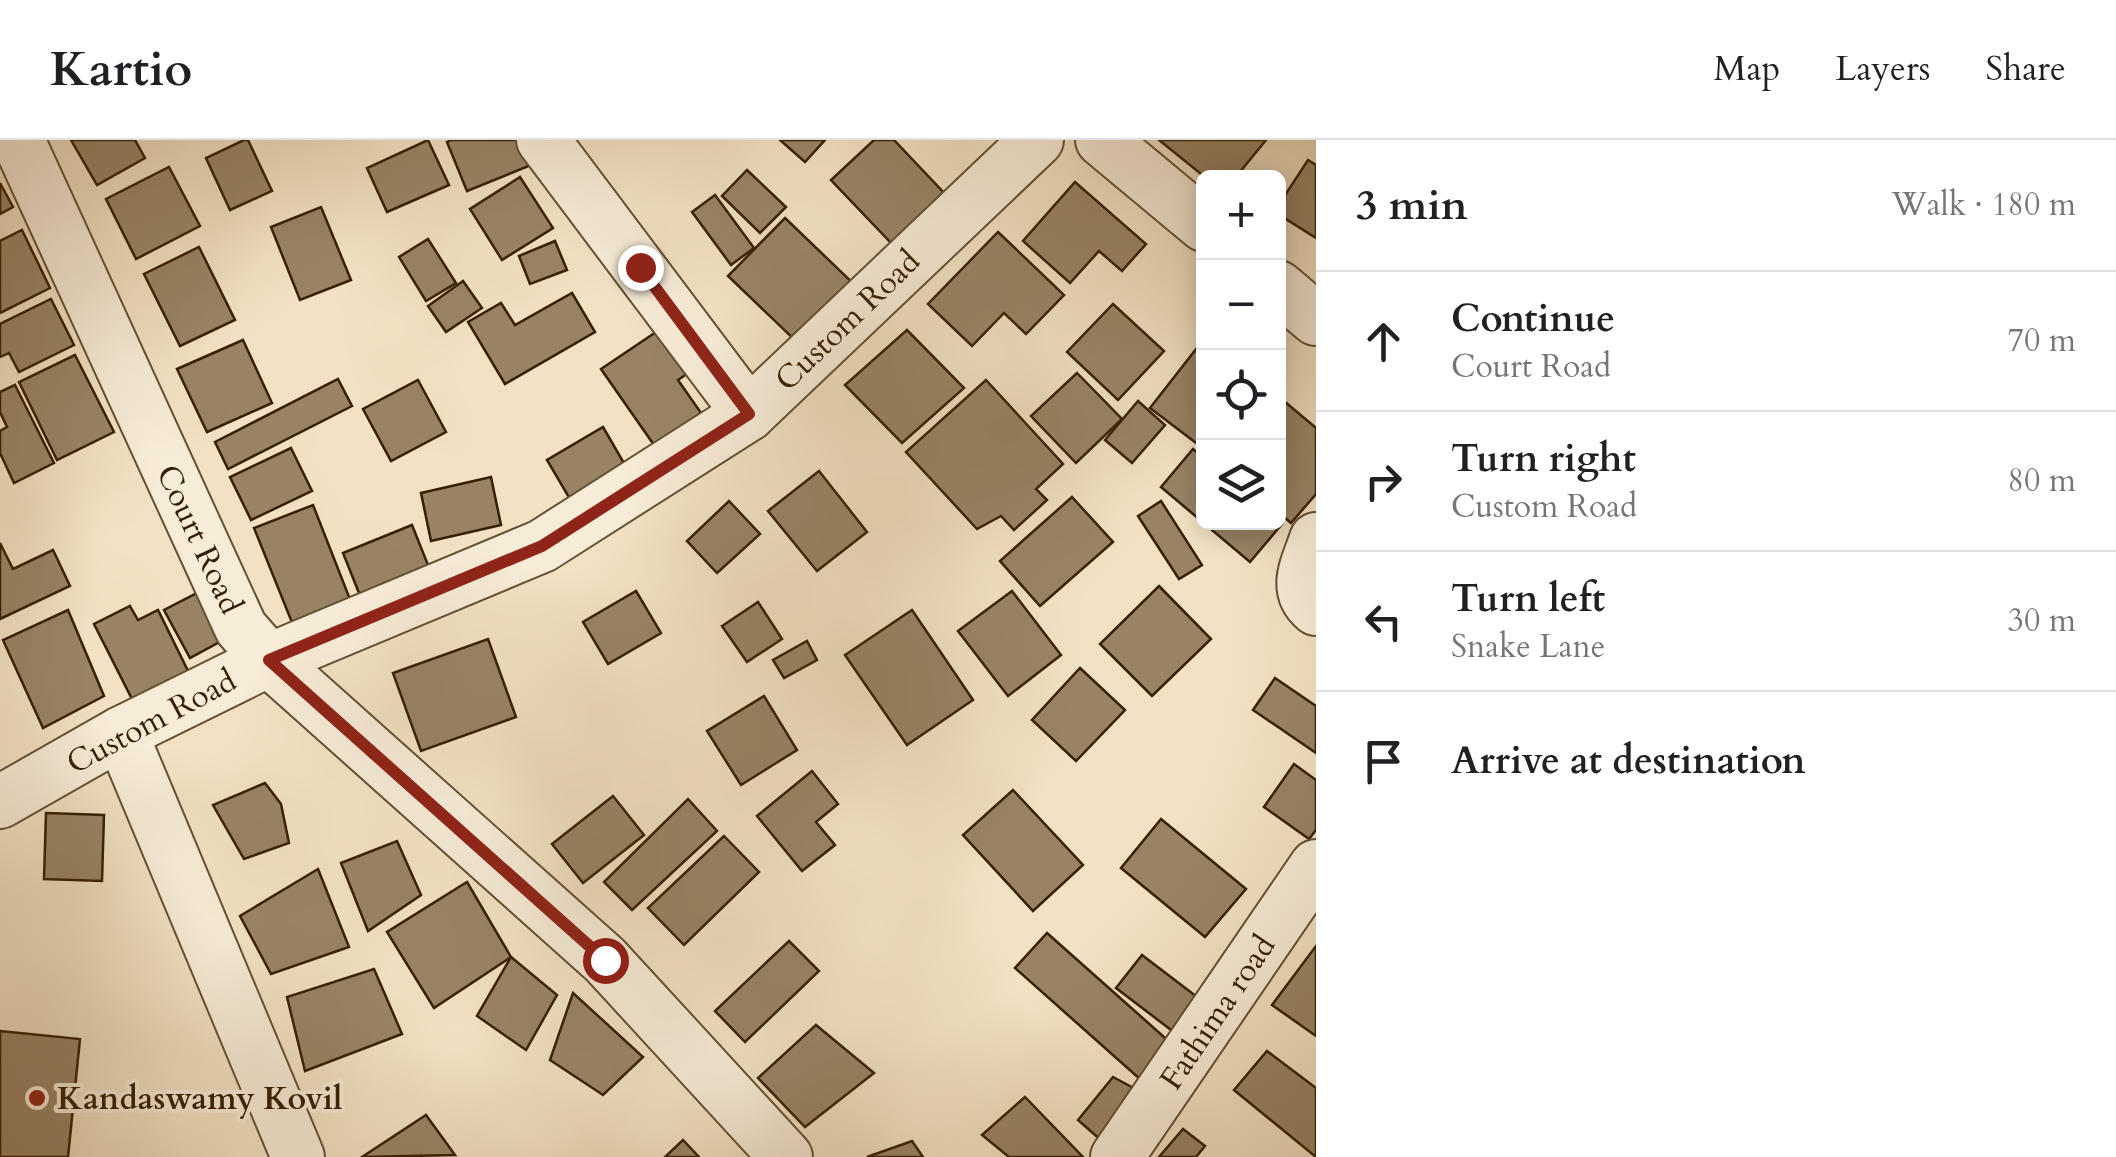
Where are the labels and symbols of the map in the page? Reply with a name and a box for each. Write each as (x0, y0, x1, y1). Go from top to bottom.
street label: Custom Road (765, 240, 930, 401)
route end (618, 245, 664, 291)
street label: Court Road (145, 458, 253, 621)
street label: Custom Road (59, 659, 244, 785)
street label: Fathima road (1150, 926, 1286, 1099)
route start (583, 938, 629, 984)
place label: Kandaswamy Kovil (57, 1077, 342, 1121)
marker: Kandaswamy Kovil (26, 1087, 48, 1109)

